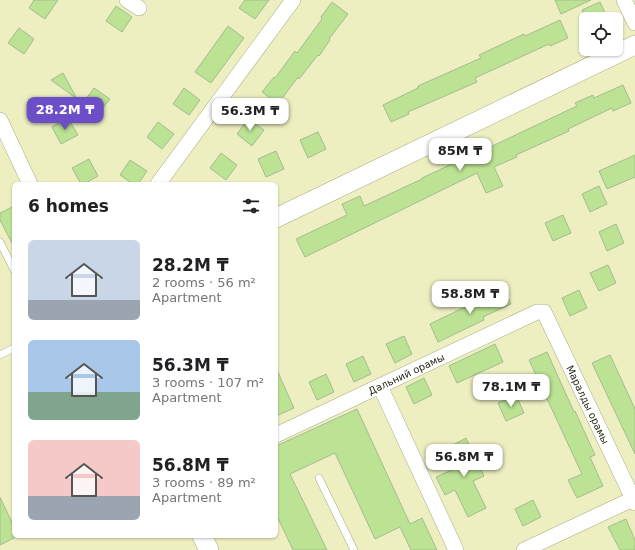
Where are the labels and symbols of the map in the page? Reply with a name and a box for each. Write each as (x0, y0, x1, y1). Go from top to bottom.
pin: 28.2M ₸ (28, 97, 102, 131)
pin: 56.3M ₸ (213, 98, 287, 132)
pin: 85M ₸ (432, 138, 488, 172)
pin: 58.8M ₸ (433, 281, 507, 315)
street label: Дальний орамы (367, 351, 446, 397)
street label: Маралды орамы (564, 364, 611, 446)
pin: 78.1M ₸ (474, 374, 548, 408)
pin: 56.8M ₸ (427, 444, 501, 478)

